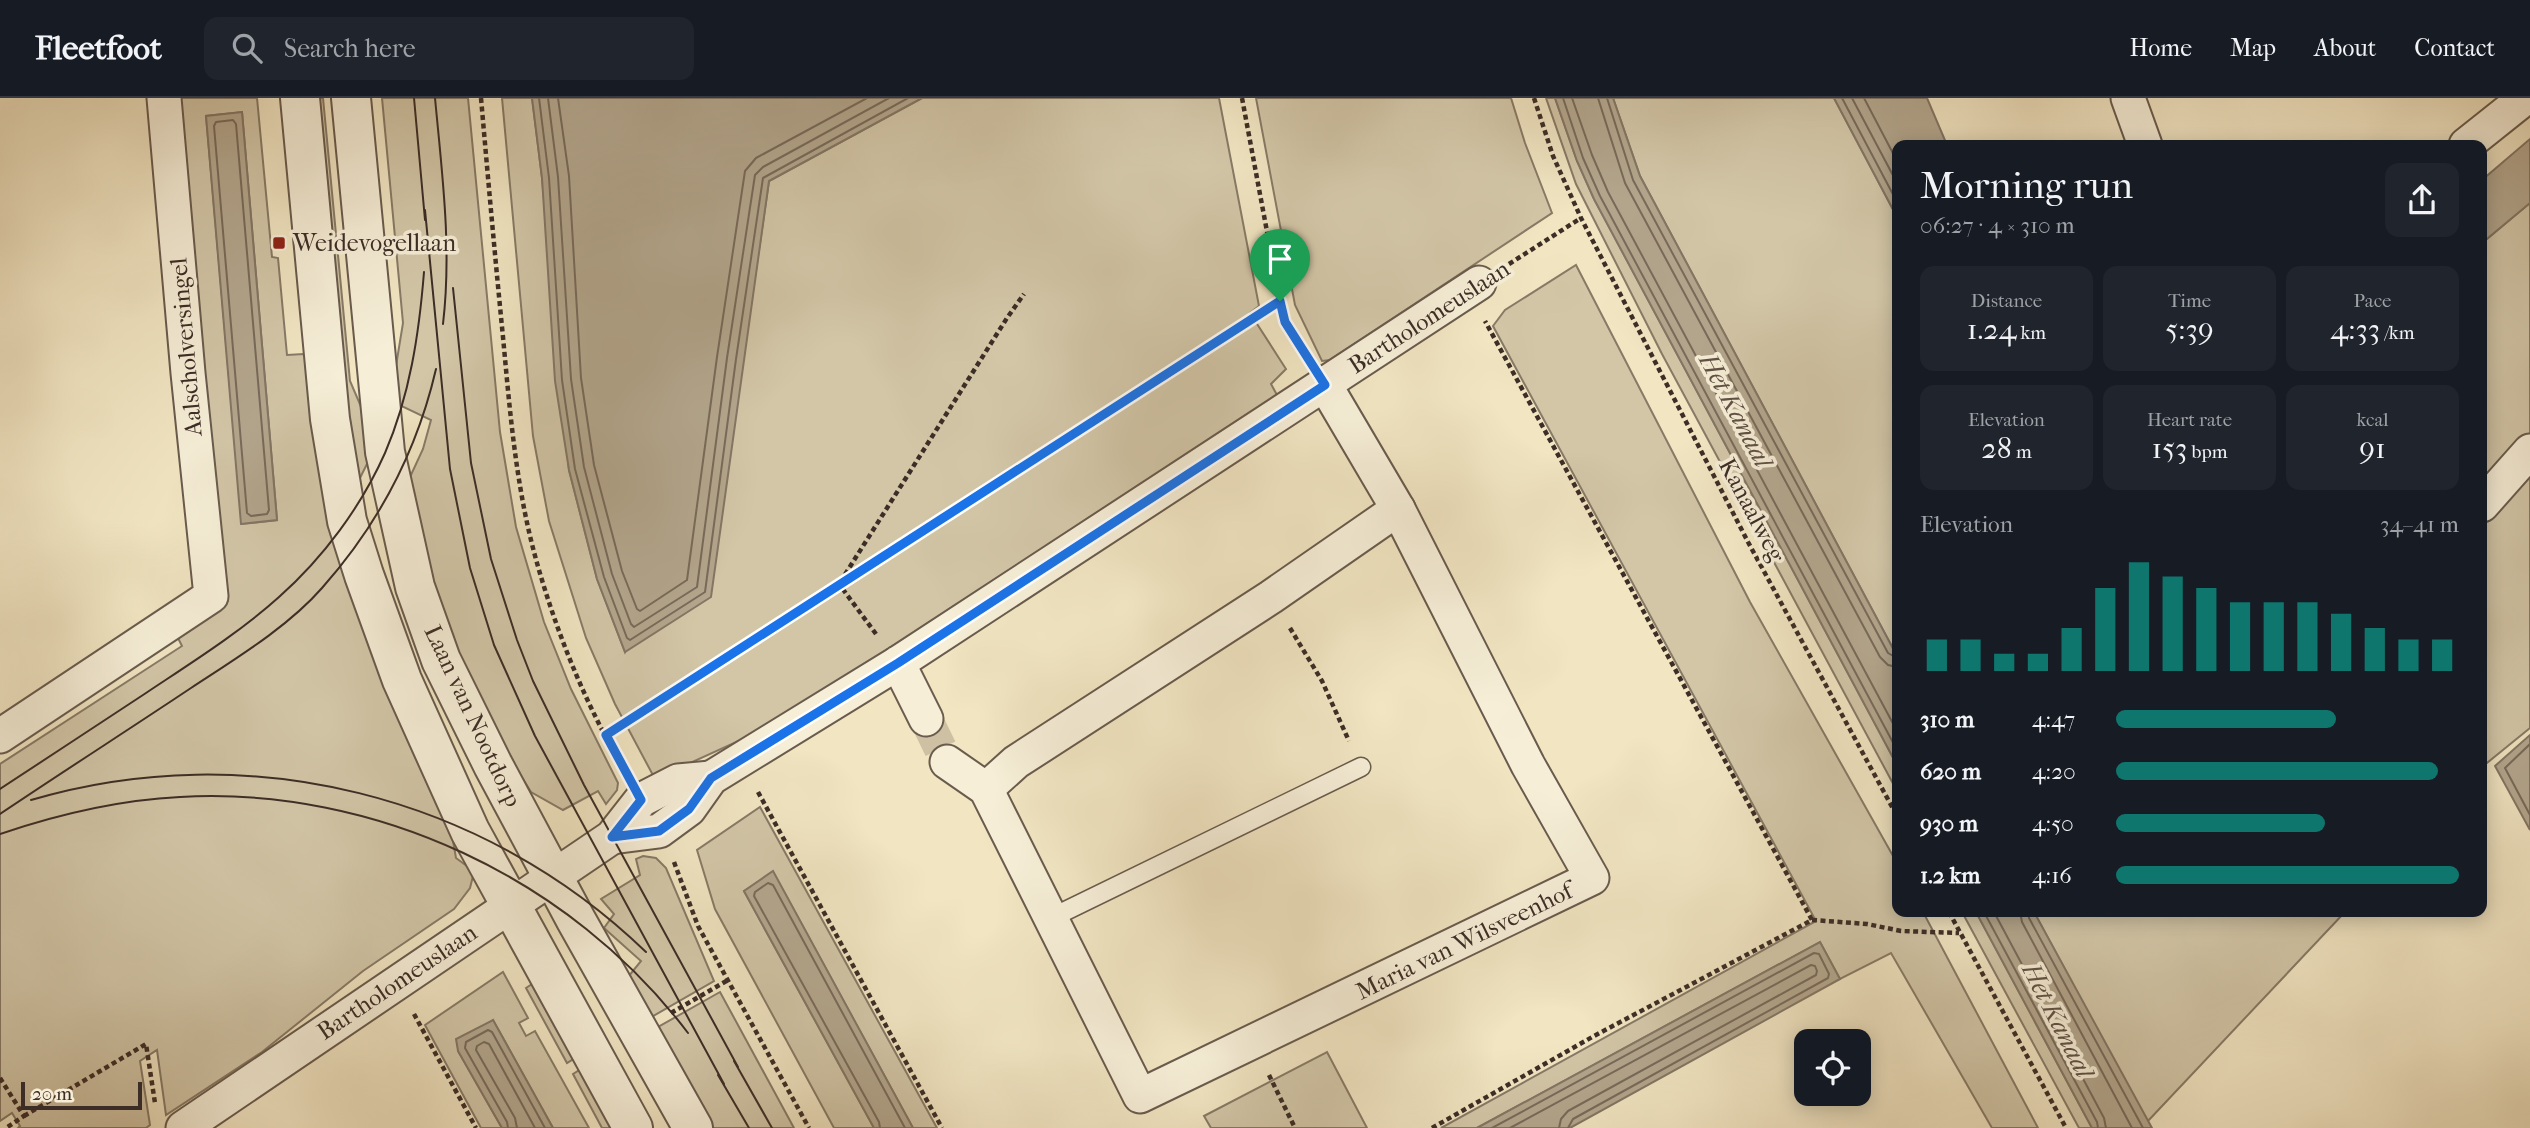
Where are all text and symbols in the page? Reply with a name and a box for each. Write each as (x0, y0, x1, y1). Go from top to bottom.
search box (204, 17, 694, 80)
text: Fleetfoot (35, 29, 162, 68)
icon: search (228, 29, 266, 67)
text: Search here (284, 33, 416, 64)
text: Home (2130, 34, 2192, 62)
text: Map (2230, 34, 2276, 62)
text: About (2314, 34, 2376, 62)
text: Contact (2414, 34, 2495, 62)
text: Morning run (1920, 163, 2133, 208)
button: share (2385, 163, 2459, 237)
text: 06:27 · 4 × 310 m (1920, 212, 2075, 239)
place label: Weidevogellaan (292, 229, 456, 257)
pin (1250, 229, 1310, 301)
marker: Weidevogellaan (271, 235, 287, 251)
icon: arrive (1261, 240, 1299, 278)
street label: Bartholomeuslaan (1343, 255, 1515, 379)
street label: Aalscholversingel (164, 256, 208, 438)
text: Distance (1971, 290, 2042, 312)
text: Time (2168, 290, 2211, 312)
text: Pace (2354, 290, 2391, 312)
text: 1.24 (1967, 312, 2016, 347)
text: 5:39 (2165, 312, 2214, 347)
text: 4:33 (2331, 312, 2380, 347)
text: km (2016, 322, 2046, 344)
text: /km (2380, 322, 2414, 344)
water label: Het Kanaal (1692, 347, 1780, 475)
text: Elevation (1968, 409, 2045, 431)
text: Heart rate (2147, 409, 2232, 431)
text: kcal (2357, 409, 2388, 431)
text: 28 (1981, 431, 2012, 466)
text: 153 (2152, 431, 2187, 466)
text: 91 (2359, 431, 2386, 466)
text: m (2012, 441, 2032, 463)
text: bpm (2187, 441, 2227, 463)
street label: Kanaalweg (1713, 453, 1792, 568)
text: Elevation (1920, 511, 2013, 538)
text: 34–41 m (2380, 511, 2459, 538)
street label: Laan van Nootdorp (419, 621, 527, 811)
text: 310 m (1920, 706, 1974, 733)
text: 4:47 (2032, 706, 2075, 733)
text: 620 m (1920, 758, 1981, 785)
text: 4:20 (2032, 758, 2076, 785)
text: 930 m (1920, 810, 1978, 837)
text: 4:50 (2032, 810, 2074, 837)
text: 1.2 km (1920, 862, 1980, 889)
text: 4:16 (2032, 862, 2072, 889)
street label: Maria van Wilsveenhof (1351, 874, 1581, 1006)
street label: Bartholomeuslaan (312, 918, 482, 1046)
water label: Het Kanaal (2015, 957, 2101, 1085)
map controls (1794, 1029, 1871, 1106)
button: locate (1794, 1029, 1871, 1106)
scale bar (21, 1079, 142, 1111)
text: 20 m (32, 1083, 72, 1105)

